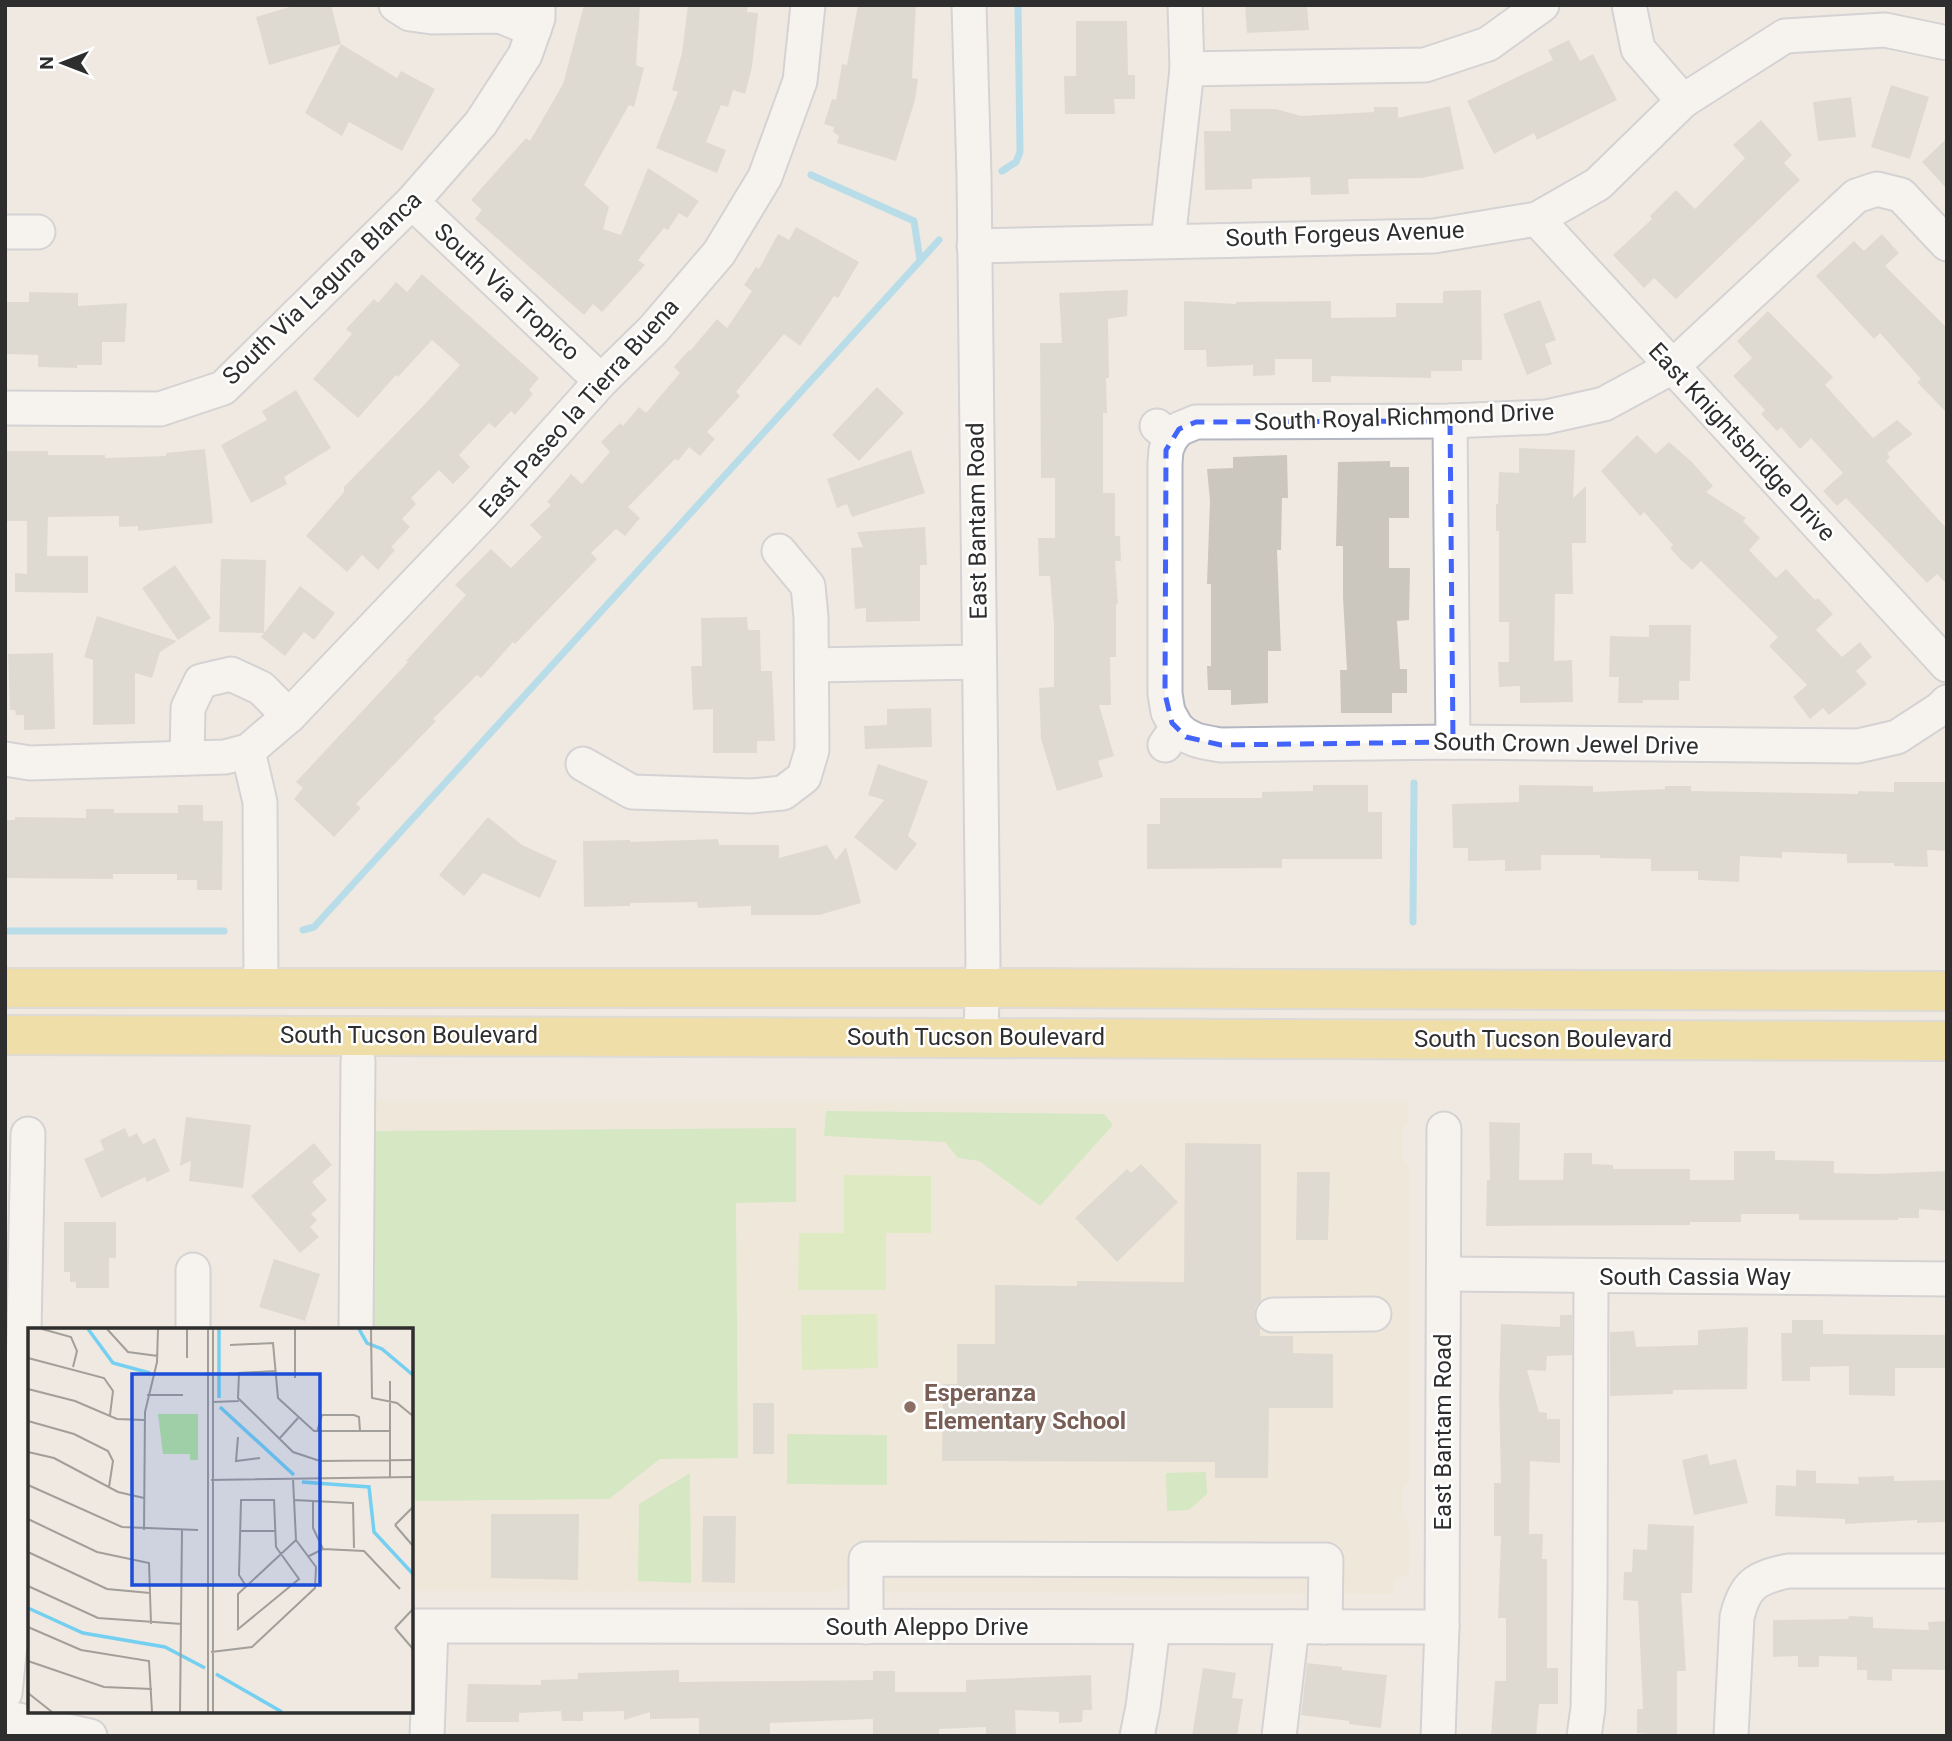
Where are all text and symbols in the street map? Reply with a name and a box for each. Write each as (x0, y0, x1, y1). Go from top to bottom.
north arrow (28, 28, 98, 98)
text: N (35, 56, 58, 70)
street label: South Via Laguna Blanca (217, 186, 427, 390)
street label: South Forgeus Avenue (1225, 216, 1465, 252)
street label: South Via Tropico (429, 218, 585, 366)
street label: East Paseo la Tierra Buena (473, 293, 685, 523)
street label: East Knightsbridge Drive (1643, 337, 1841, 547)
street label: South Royal Richmond Drive (1253, 398, 1555, 436)
street label: East Bantam Road (961, 422, 993, 620)
street label: South Crown Jewel Drive (1433, 728, 1699, 760)
street label: South Tucson Boulevard (280, 1021, 538, 1049)
street label: South Tucson Boulevard (847, 1023, 1105, 1051)
street label: South Tucson Boulevard (1414, 1025, 1672, 1053)
street label: South Cassia Way (1599, 1263, 1791, 1291)
inset map (28, 1328, 413, 1713)
street label: East Bantam Road (1429, 1333, 1457, 1531)
place label: Esperanza Elementary School (924, 1379, 1126, 1435)
marker: Esperanza Elementary School (902, 1399, 918, 1415)
street label: South Aleppo Drive (826, 1613, 1028, 1641)

